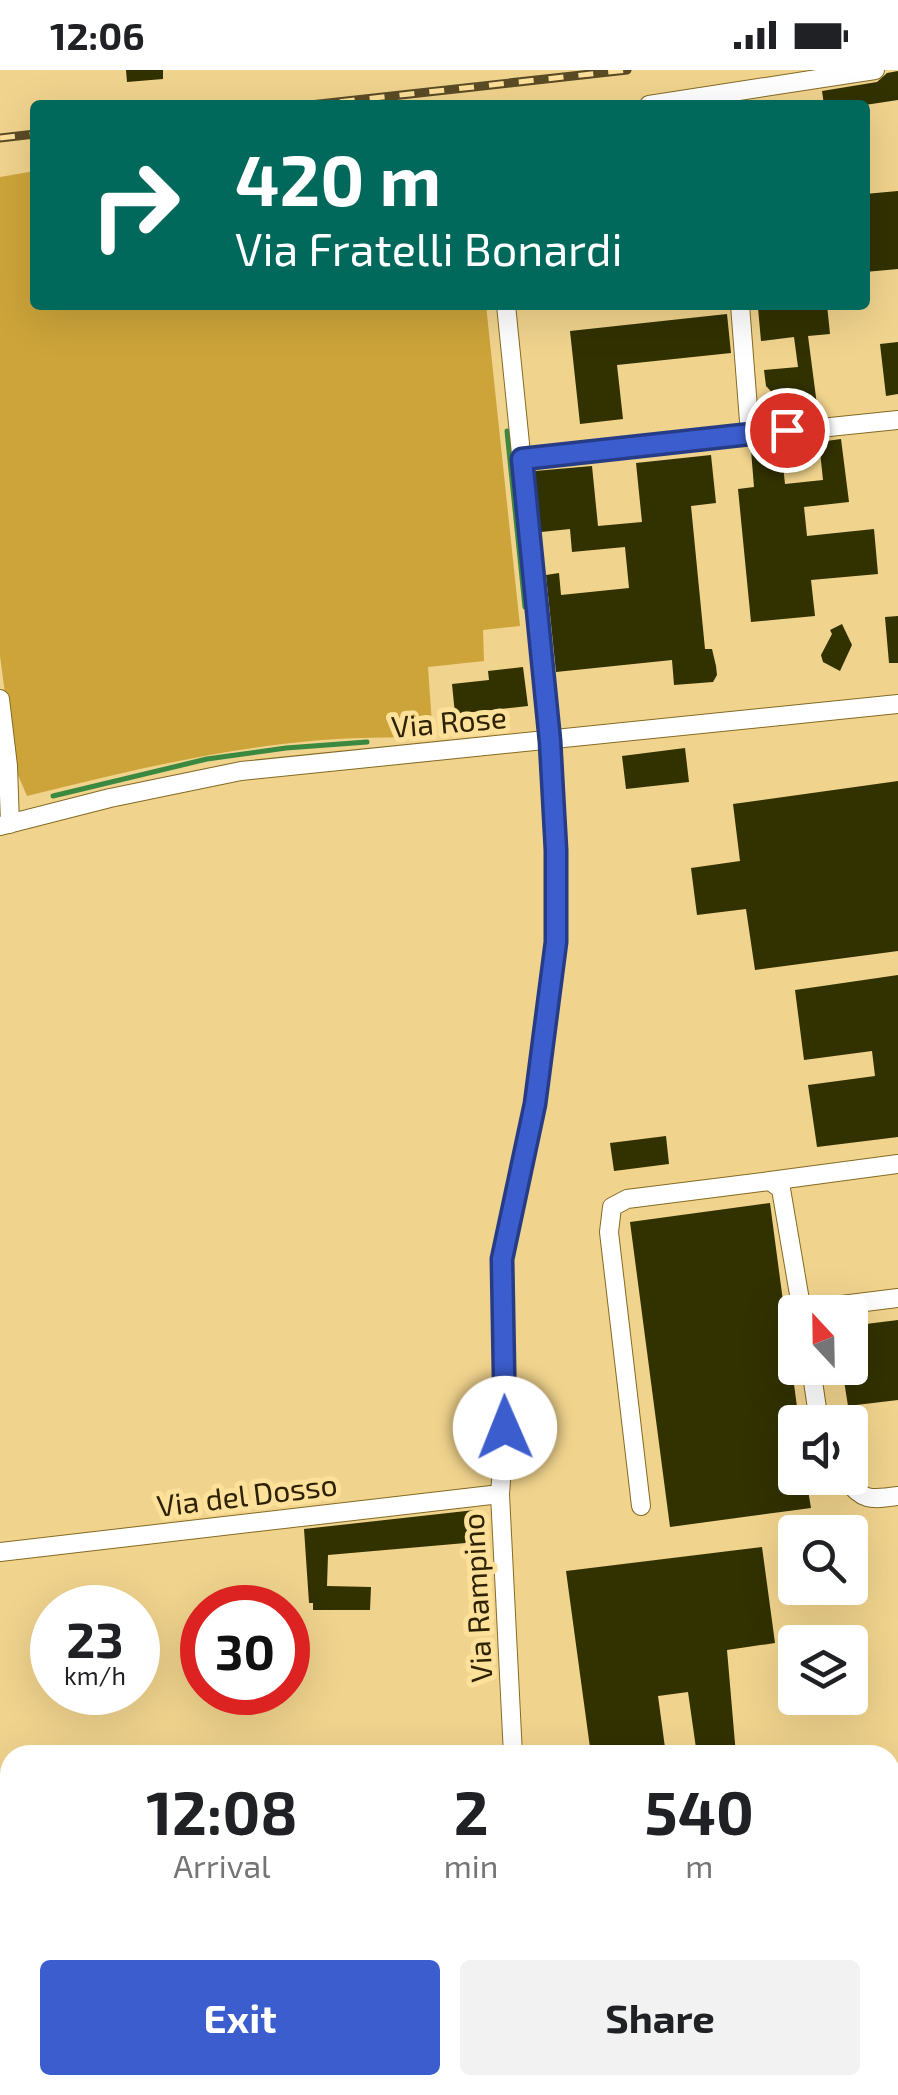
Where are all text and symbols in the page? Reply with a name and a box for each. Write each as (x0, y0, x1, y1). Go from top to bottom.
text: 12:06 (50, 12, 145, 58)
text: 420 m (235, 136, 441, 220)
icon: right (70, 140, 200, 270)
text: Via Fratelli Bonardi (235, 221, 623, 275)
pin (745, 388, 830, 473)
icon: arrive (760, 403, 815, 458)
street label: Via Rose (390, 698, 508, 744)
north arrow (778, 1295, 868, 1385)
map controls (778, 1295, 868, 1715)
position arrow (453, 1376, 557, 1480)
button: sound (778, 1405, 868, 1495)
street label: Via del Dosso (154, 1465, 339, 1523)
street label: Via Rampino (454, 1513, 498, 1684)
button: search (778, 1515, 868, 1605)
speed limit sign: 30 (180, 1585, 310, 1715)
text: 23 (66, 1608, 124, 1668)
button: layers (778, 1625, 868, 1715)
text: km/h (64, 1660, 126, 1690)
text: 12:08 (146, 1775, 298, 1847)
text: 2 (454, 1775, 489, 1847)
text: 540 (645, 1775, 754, 1847)
text: Arrival (173, 1846, 271, 1884)
text: min (444, 1846, 498, 1884)
text: m (685, 1846, 713, 1884)
button: Exit (40, 1960, 440, 2075)
button: Share (460, 1960, 860, 2075)

